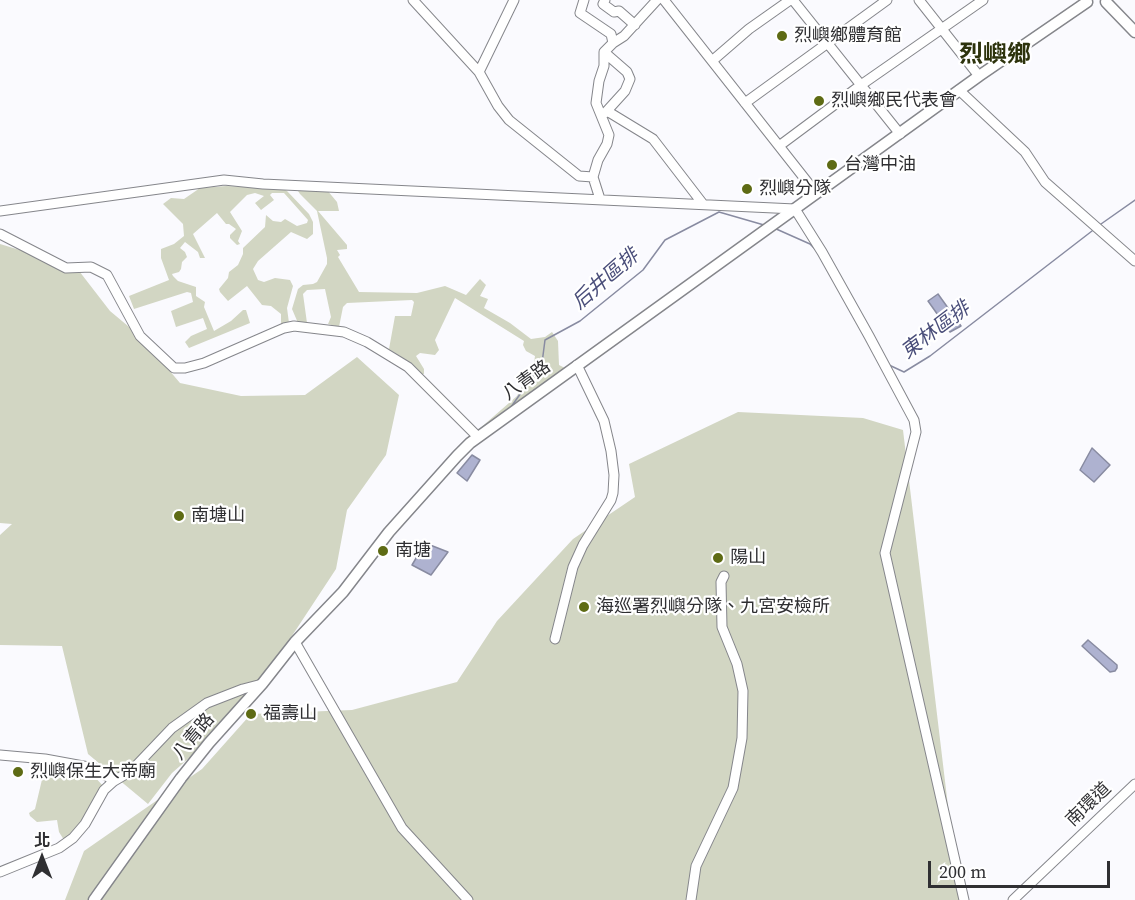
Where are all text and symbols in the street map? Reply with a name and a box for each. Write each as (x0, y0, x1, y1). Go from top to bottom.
place label: 烈嶼鄉體育館 (794, 25, 902, 47)
marker: 烈嶼鄉體育館 (775, 29, 789, 43)
district label: 烈嶼鄉 (959, 42, 1031, 70)
place label: 烈嶼鄉民代表會 (831, 90, 957, 112)
marker: 烈嶼鄉民代表會 (812, 94, 826, 108)
place label: 台灣中油 (844, 154, 916, 176)
marker: 台灣中油 (825, 158, 839, 172)
place label: 烈嶼分隊 (759, 178, 831, 200)
marker: 烈嶼分隊 (740, 182, 754, 196)
water label: 后井區排 (568, 245, 644, 315)
water label: 東林區排 (897, 297, 975, 365)
street label: 八青路 (499, 356, 555, 406)
place label: 南塘山 (191, 505, 245, 527)
marker: 南塘山 (172, 509, 186, 523)
place label: 南塘 (395, 540, 431, 562)
marker: 南塘 (376, 544, 390, 558)
place label: 陽山 (730, 547, 766, 569)
marker: 陽山 (711, 551, 725, 565)
place label: 海巡署烈嶼分隊、九宮安檢所 (596, 596, 830, 618)
marker: 海巡署烈嶼分隊、九宮安檢所 (577, 600, 591, 614)
place label: 福壽山 (263, 703, 317, 725)
marker: 福壽山 (244, 707, 258, 721)
street label: 八青路 (168, 709, 220, 765)
place label: 烈嶼保生大帝廟 (30, 761, 156, 783)
marker: 烈嶼保生大帝廟 (11, 765, 25, 779)
street label: 南環道 (1062, 778, 1116, 832)
north arrow (12, 828, 72, 888)
text: 北 (34, 829, 50, 851)
scale bar (931, 849, 1112, 887)
text: 200 m (939, 859, 986, 884)

